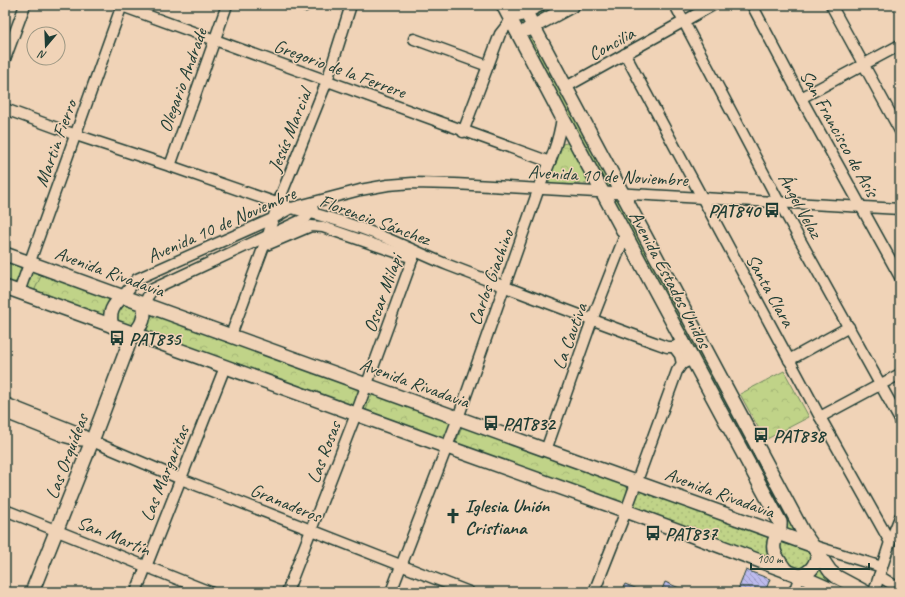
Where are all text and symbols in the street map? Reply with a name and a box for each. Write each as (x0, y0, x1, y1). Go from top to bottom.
street label: Concilia (584, 21, 640, 66)
street label: Olegario Andrade (153, 23, 213, 136)
north arrow (26, 26, 66, 66)
street label: Gregorio de la Ferrere (270, 34, 411, 105)
text: N (35, 47, 48, 63)
street label: San Francisco de Asís (794, 66, 885, 203)
street label: Jesús Marcial (262, 82, 319, 176)
street label: Martin Fierro (29, 95, 83, 190)
street label: Avenida 10 de Noviembre (528, 160, 690, 192)
street label: Ángel Velaz (772, 169, 829, 244)
street label: Avenida 10 de Noviembre (144, 181, 301, 268)
street label: Florencio Sánchez (316, 189, 435, 252)
place label: PAT840 (708, 199, 762, 223)
bus stop icon: PAT840 (763, 201, 781, 219)
street label: Avenida Estados Unidos (624, 207, 718, 354)
street label: Carlos Giachino (462, 225, 520, 329)
street label: Avenida Rivadavia (52, 241, 169, 303)
street label: Oscar Milapi (358, 249, 409, 336)
street label: Santa Clara (740, 250, 801, 333)
street label: La Cautiva (547, 299, 593, 373)
place label: PAT835 (129, 327, 182, 351)
bus stop icon: PAT835 (108, 329, 126, 347)
street label: Avenida Rivadavia (357, 352, 474, 414)
street label: Las Orquídeas (40, 409, 95, 502)
place label: PAT832 (503, 412, 557, 436)
bus stop icon: PAT832 (482, 414, 500, 432)
street label: Las Rosas (301, 417, 347, 487)
street label: Las Margaritas (135, 421, 196, 525)
place label: PAT838 (773, 424, 827, 448)
bus stop icon: PAT838 (752, 426, 770, 444)
street label: Avenida Rivadavia (662, 462, 779, 524)
street label: Granaderos (247, 478, 326, 529)
place label: Iglesia Unión Cristiana (465, 494, 550, 540)
church icon: Iglesia Unión Cristiana (444, 507, 462, 525)
street label: San Martín (73, 510, 154, 562)
place label: PAT837 (665, 522, 719, 546)
bus stop icon: PAT837 (644, 524, 662, 542)
scale bar (751, 545, 869, 571)
text: 100 m (757, 551, 784, 567)

